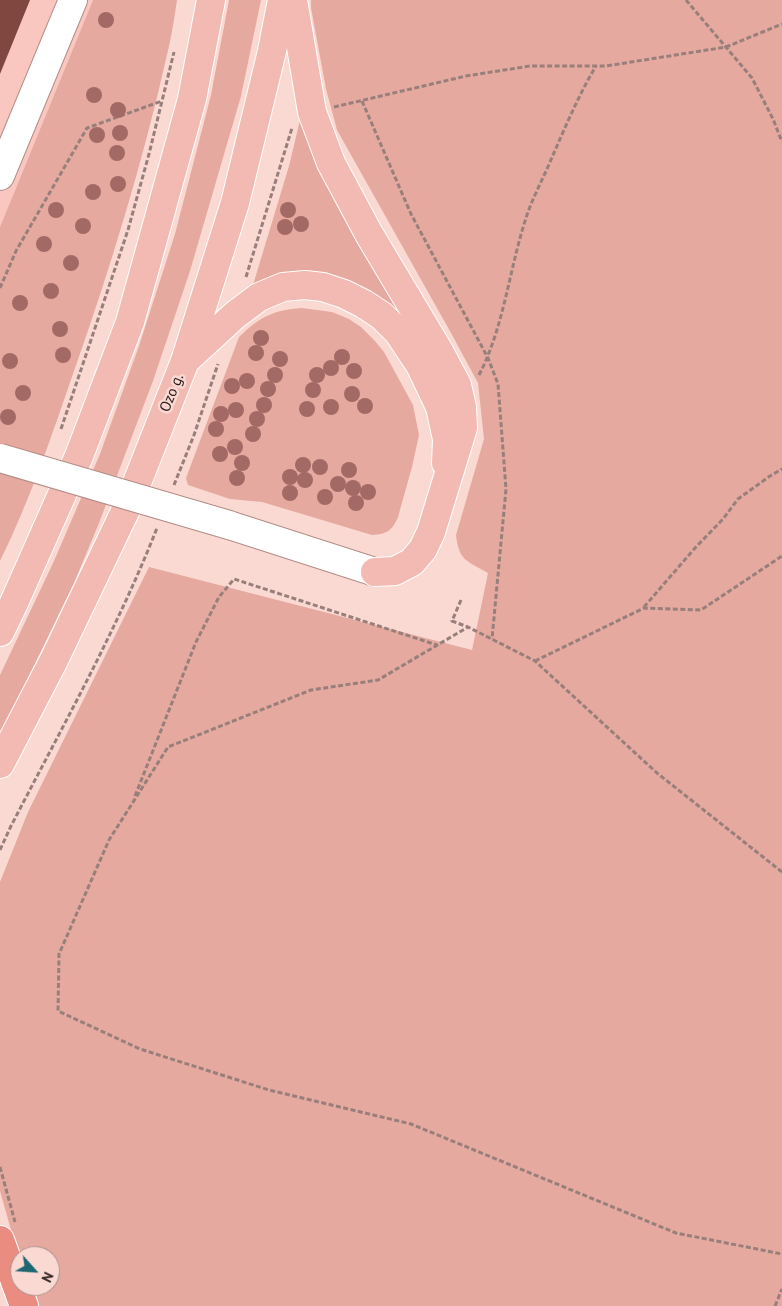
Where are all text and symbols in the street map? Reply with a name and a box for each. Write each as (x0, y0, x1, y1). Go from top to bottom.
street label: Ozo g. (156, 371, 188, 415)
north arrow (10, 1246, 60, 1296)
text: N (37, 1269, 58, 1285)

